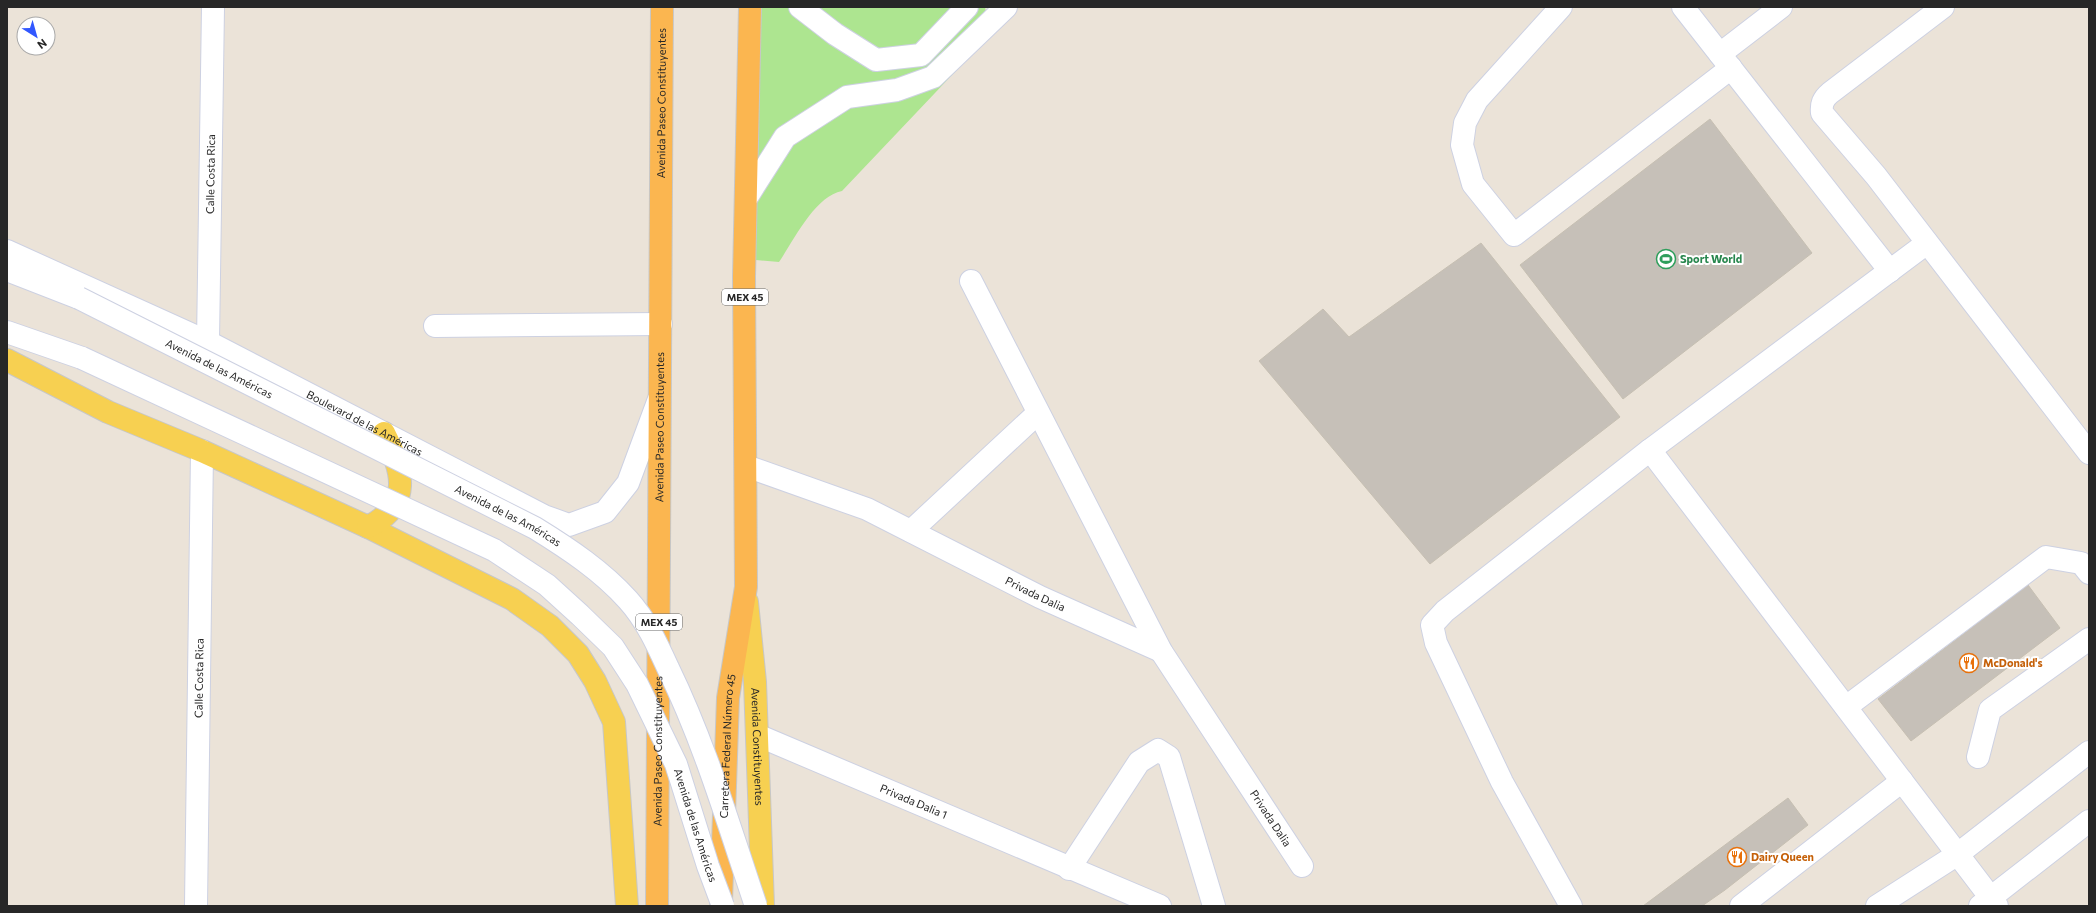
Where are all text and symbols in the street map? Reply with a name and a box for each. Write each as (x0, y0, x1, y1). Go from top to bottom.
north arrow (16, 16, 56, 56)
street label: Avenida Paseo Constituyentes (654, 28, 668, 178)
text: N (35, 37, 50, 52)
street label: Calle Costa Rica (203, 134, 217, 214)
sports icon: Sport World (1655, 248, 1677, 270)
place label: Sport World (1680, 252, 1742, 265)
road number: MEX 45 (722, 289, 768, 305)
street label: Avenida de las Américas (164, 336, 275, 401)
street label: Avenida Paseo Constituyentes (652, 352, 666, 502)
street label: Boulevard de las Américas (305, 387, 425, 458)
street label: Avenida de las Américas (453, 482, 564, 549)
street label: Privada Dalia (1003, 574, 1067, 613)
road number: MEX 45 (636, 614, 682, 630)
street label: Calle Costa Rica (191, 638, 206, 718)
restaurant icon: McDonald's (1958, 652, 1980, 674)
place label: McDonald's (1983, 656, 2043, 669)
street label: Carretera Federal Número 45 (717, 673, 738, 819)
street label: Avenida Paseo Constituyentes (650, 676, 664, 826)
street label: Avenida Constituyentes (749, 687, 766, 806)
street label: Avenida de las Américas (672, 767, 720, 884)
street label: Privada Dalia 1 (878, 781, 949, 821)
street label: Privada Dalia (1248, 787, 1294, 849)
restaurant icon: Dairy Queen (1726, 846, 1748, 868)
place label: Dairy Queen (1751, 850, 1814, 863)

